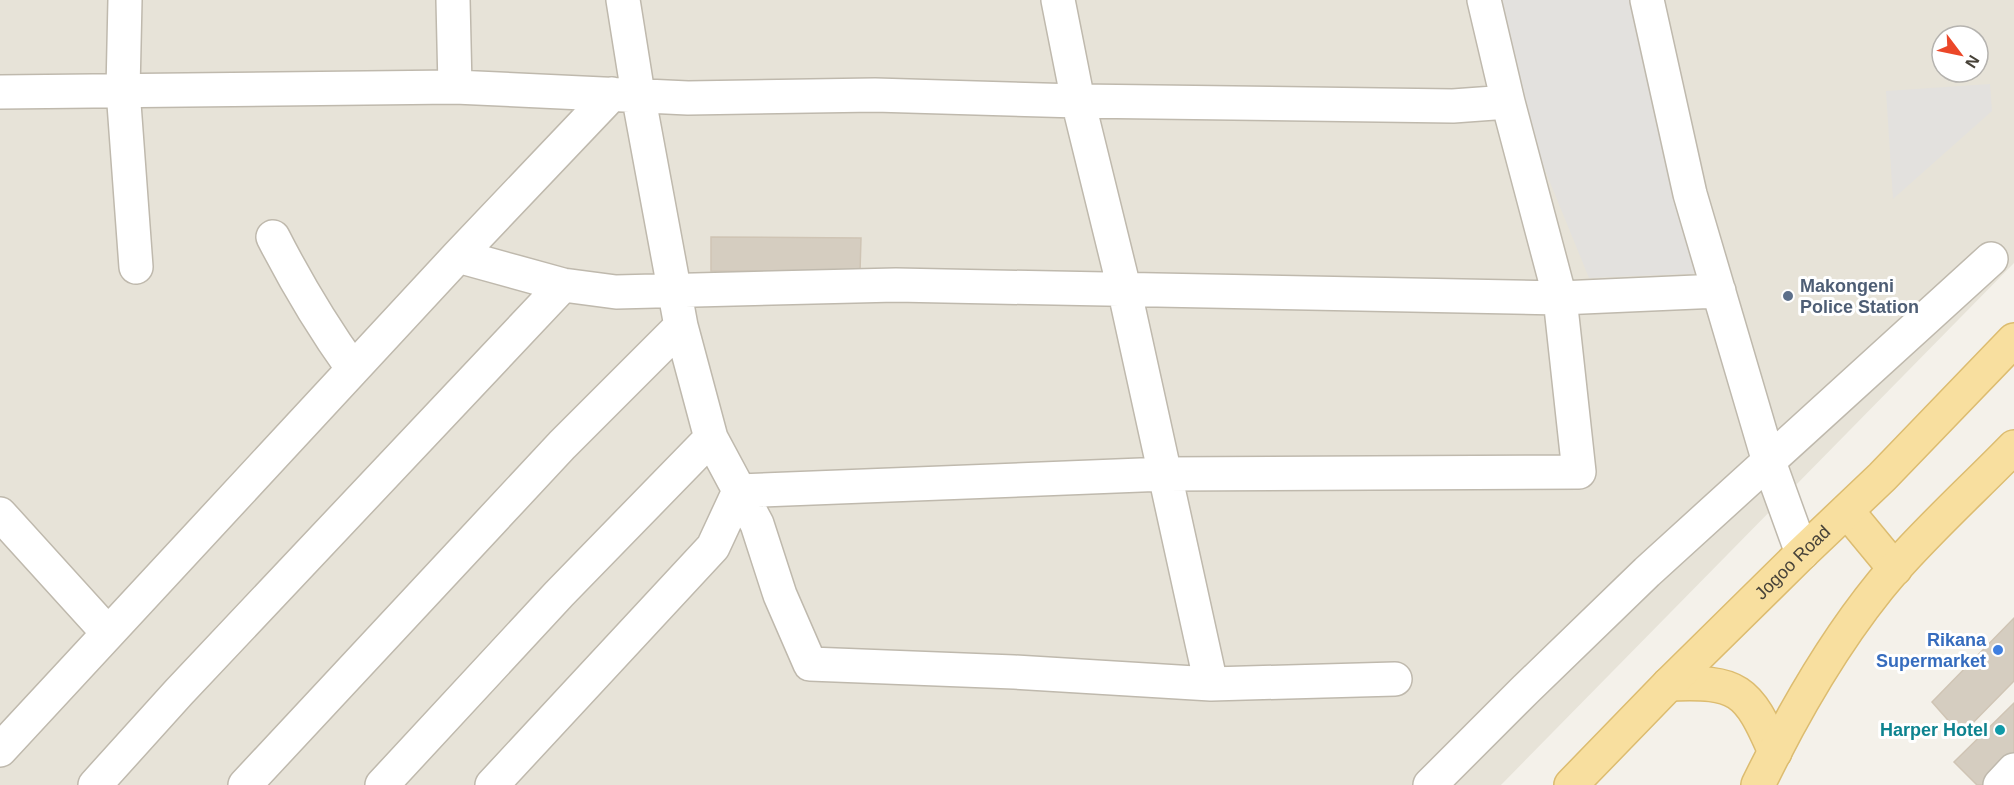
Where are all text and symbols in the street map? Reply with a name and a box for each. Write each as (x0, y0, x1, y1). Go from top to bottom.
north arrow (1930, 24, 1990, 84)
text: N (1962, 52, 1983, 71)
place label: Makongeni Police Station (1800, 276, 1919, 317)
marker: Makongeni Police Station (1781, 289, 1795, 303)
street label: Jogoo Road (1751, 522, 1834, 604)
place label: Rikana Supermarket (1876, 630, 1987, 671)
marker: Rikana Supermarket (1991, 643, 2005, 657)
place label: Harper Hotel (1880, 720, 1988, 740)
marker: Harper Hotel (1993, 723, 2007, 737)

